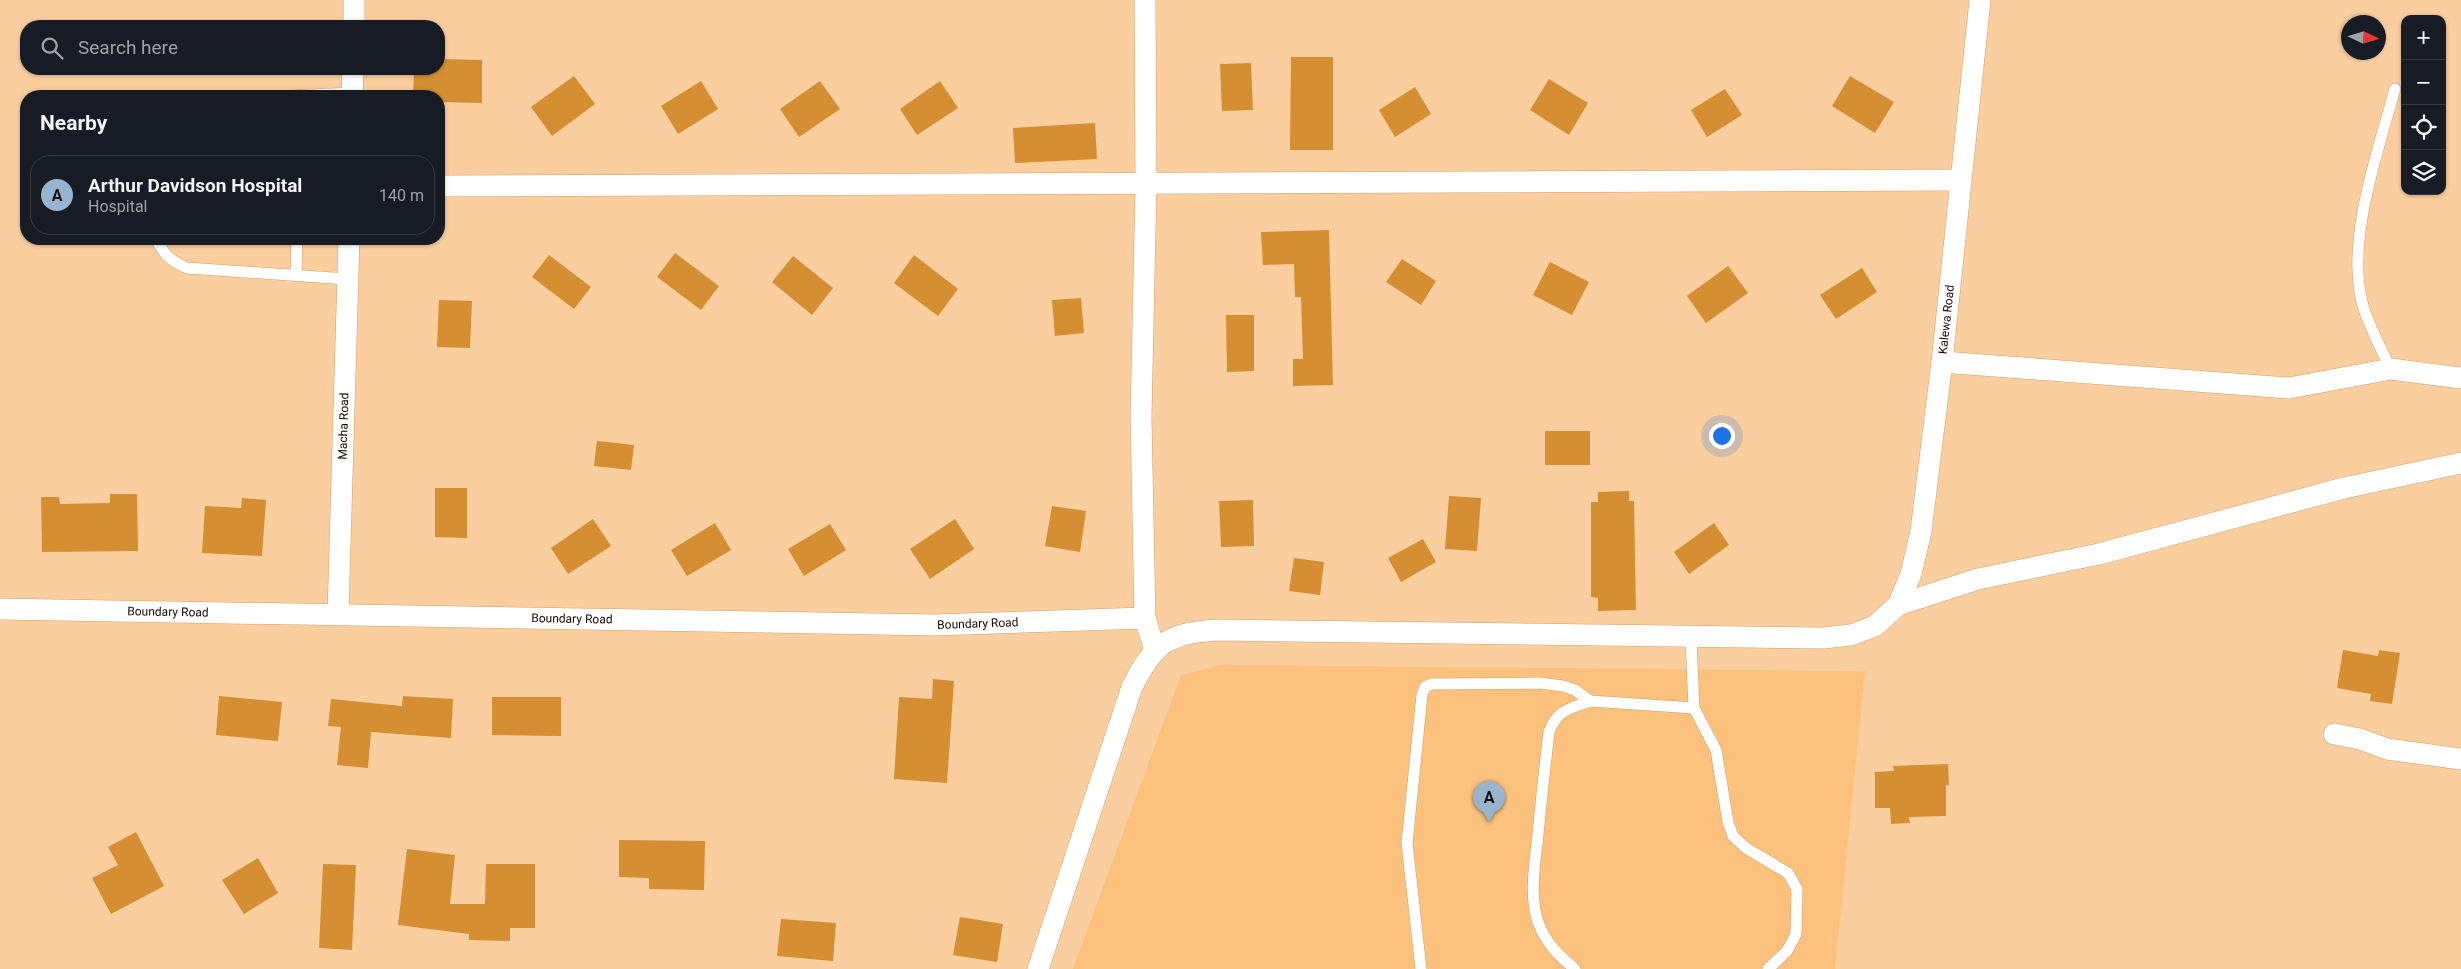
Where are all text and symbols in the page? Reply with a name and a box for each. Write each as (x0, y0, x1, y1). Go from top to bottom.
north arrow (2341, 15, 2386, 60)
map controls (2401, 15, 2446, 195)
button: + (2401, 15, 2446, 60)
search box (20, 20, 445, 75)
icon: search (38, 34, 66, 62)
text: Search here (78, 36, 178, 59)
button: − (2401, 60, 2446, 105)
button: locate (2401, 105, 2446, 150)
text: Nearby (40, 111, 107, 135)
button: layers (2401, 150, 2446, 195)
text: Arthur Davidson Hospital (88, 174, 302, 197)
text: A (52, 186, 62, 205)
text: 140 m (379, 186, 424, 205)
text: Hospital (88, 197, 148, 216)
street label: Kalewa Road (1936, 284, 1957, 355)
street label: Macha Road (336, 392, 351, 460)
your location (1709, 423, 1735, 449)
street label: Boundary Road (127, 604, 209, 620)
street label: Boundary Road (531, 611, 613, 626)
street label: Boundary Road (937, 615, 1019, 632)
pin: A (1473, 781, 1505, 822)

